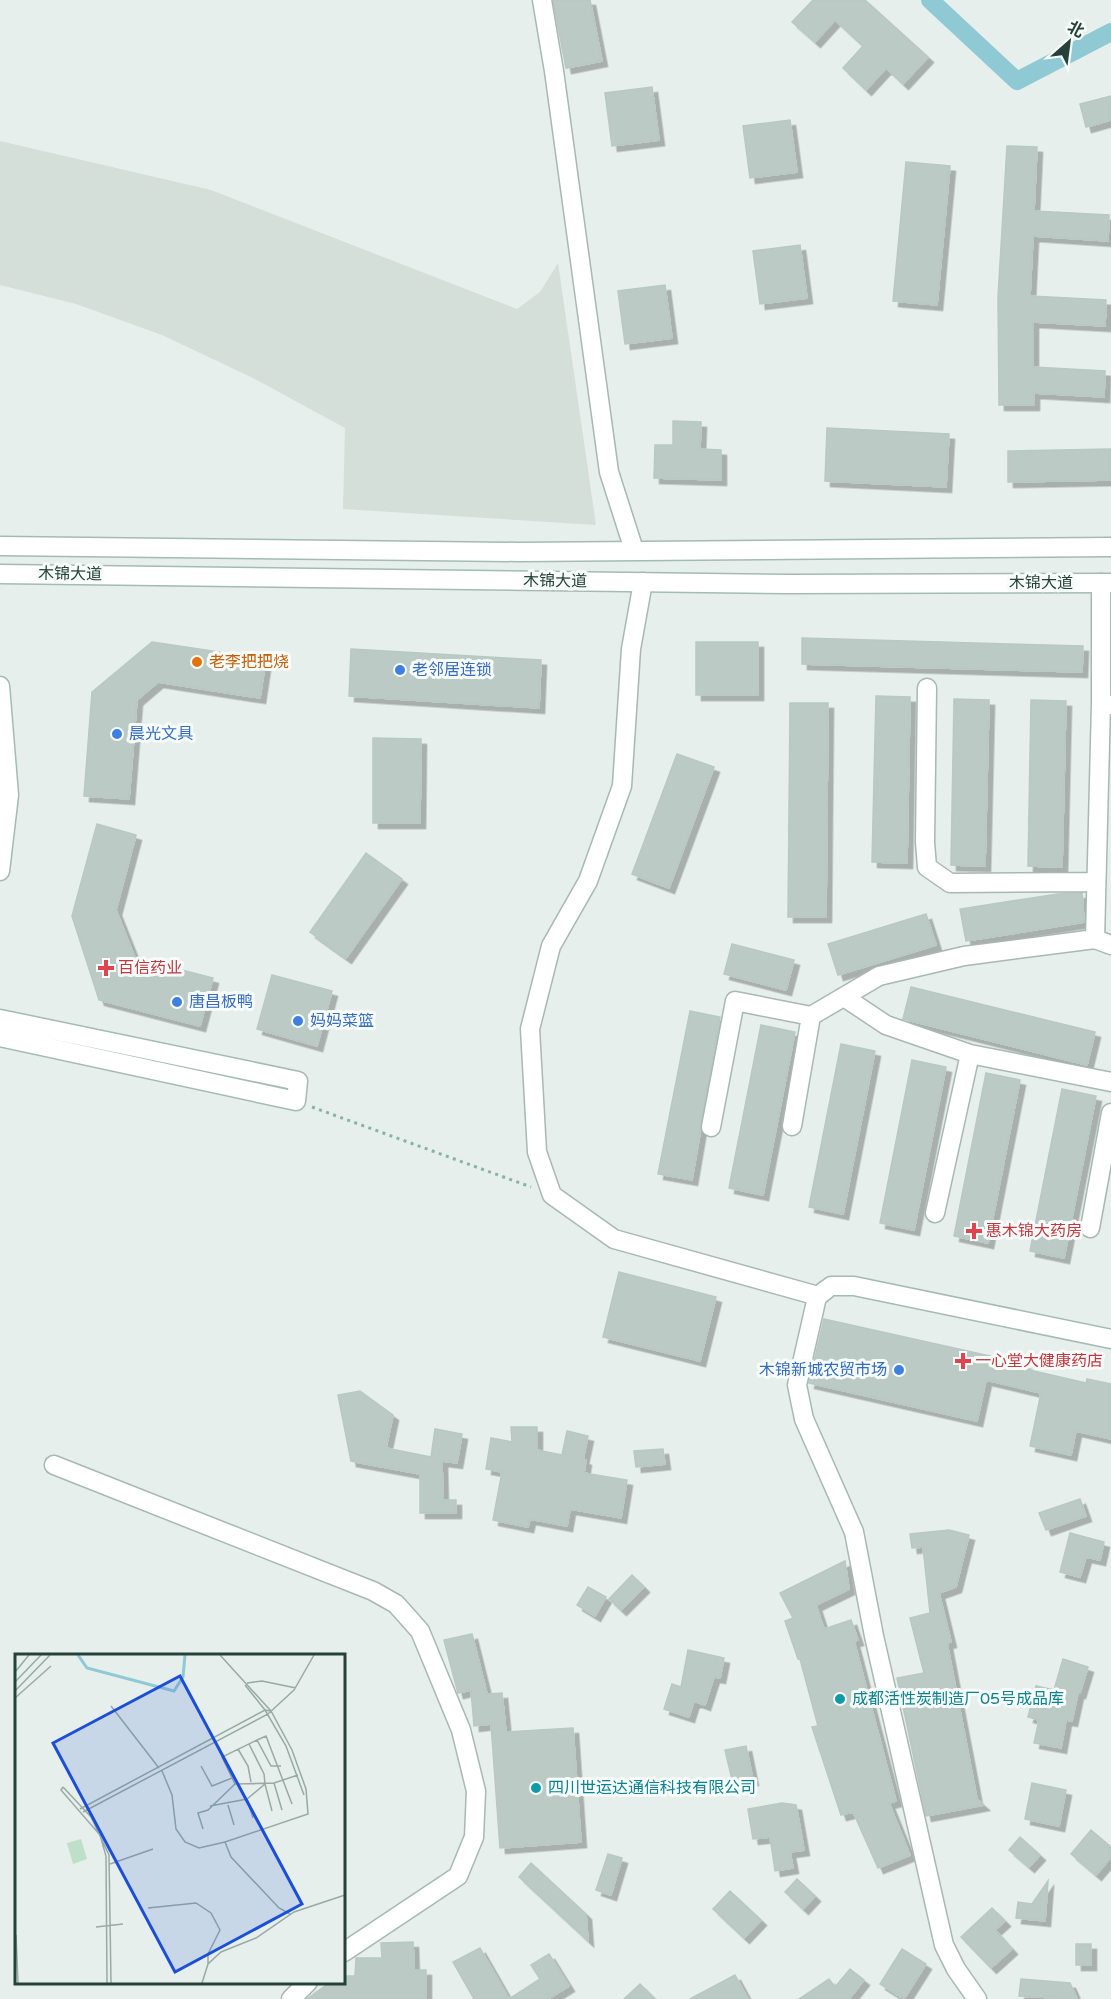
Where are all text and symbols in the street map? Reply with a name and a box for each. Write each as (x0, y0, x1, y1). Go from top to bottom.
north arrow (1039, 12, 1099, 72)
text: 北 (1064, 17, 1087, 42)
street label: 木锦大道 (38, 563, 102, 585)
street label: 木锦大道 (523, 570, 587, 592)
street label: 木锦大道 (1009, 573, 1073, 593)
place label: 老李把把烧 (209, 652, 289, 672)
marker: 老李把把烧 (190, 655, 204, 669)
place label: 老邻居连锁 (412, 660, 492, 680)
marker: 老邻居连锁 (393, 663, 407, 677)
place label: 晨光文具 (129, 724, 193, 744)
marker: 晨光文具 (110, 727, 124, 741)
place label: 百信药业 (118, 958, 182, 978)
marker: 百信药业 (99, 961, 113, 975)
place label: 唐昌板鸭 (189, 992, 253, 1012)
marker: 唐昌板鸭 (170, 995, 184, 1009)
place label: 妈妈菜篮 (310, 1011, 374, 1031)
marker: 妈妈菜篮 (291, 1014, 305, 1028)
place label: 惠木锦大药房 (986, 1221, 1082, 1241)
marker: 惠木锦大药房 (967, 1224, 981, 1238)
place label: 一心堂大健康药店 (975, 1351, 1103, 1371)
marker: 一心堂大健康药店 (956, 1354, 970, 1368)
place label: 木锦新城农贸市场 (759, 1360, 887, 1380)
marker: 木锦新城农贸市场 (892, 1363, 906, 1377)
inset map (15, 1654, 345, 1984)
place label: 成都活性炭制造厂05号成品库 (852, 1689, 1064, 1709)
marker: 成都活性炭制造厂05号成品库 (833, 1692, 847, 1706)
place label: 四川世运达通信科技有限公司 (548, 1778, 756, 1798)
marker: 四川世运达通信科技有限公司 (529, 1781, 543, 1795)

